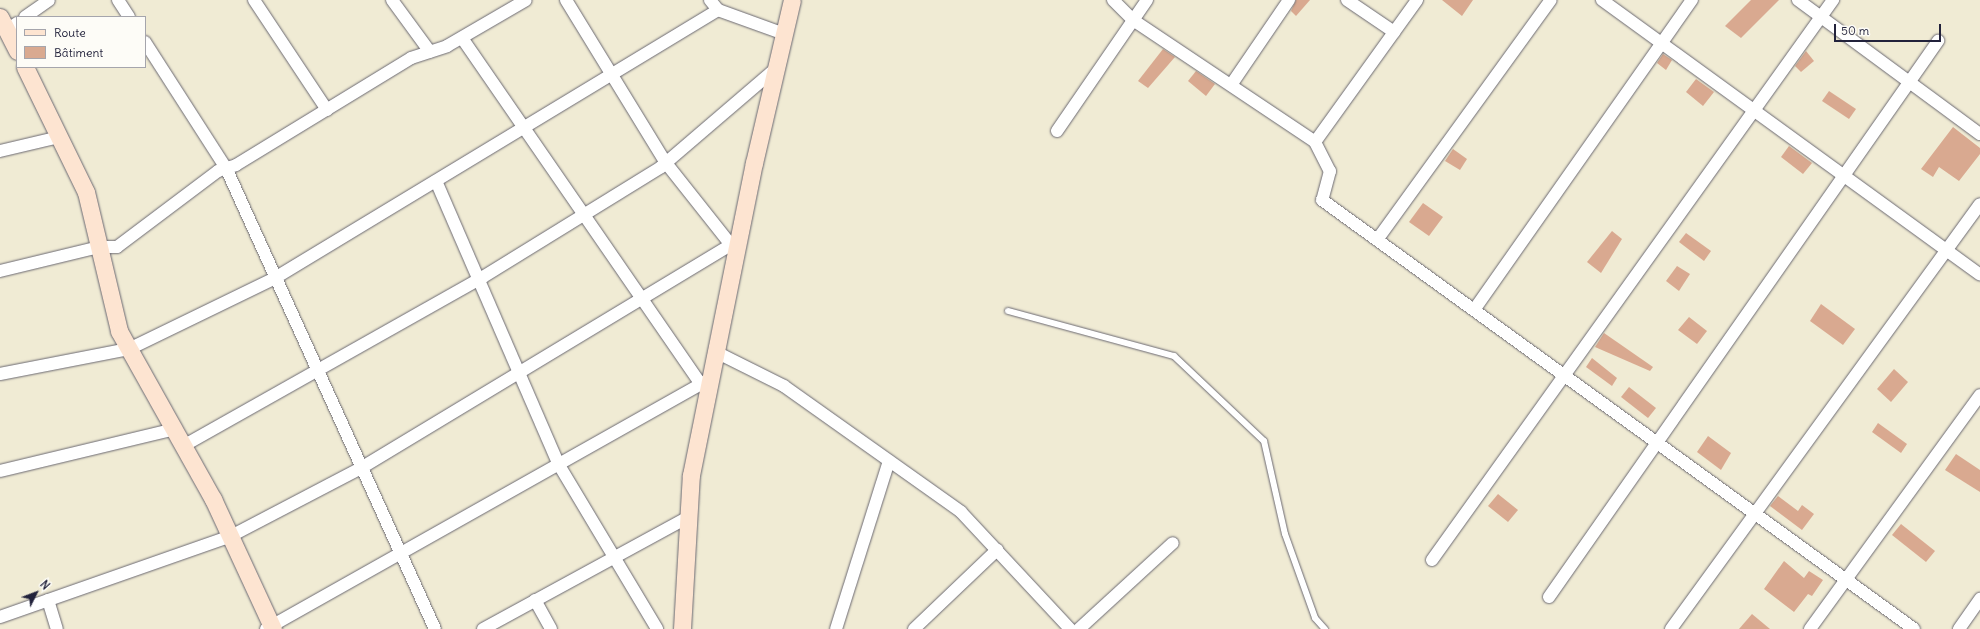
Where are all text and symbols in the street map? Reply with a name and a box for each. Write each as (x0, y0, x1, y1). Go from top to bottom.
legend (16, 16, 146, 68)
scale bar (1836, 16, 1943, 42)
text: 50 m (1841, 23, 1869, 38)
text: Route (54, 25, 86, 40)
text: Bâtiment (54, 45, 103, 60)
north arrow (16, 573, 56, 613)
text: N (37, 577, 53, 592)

